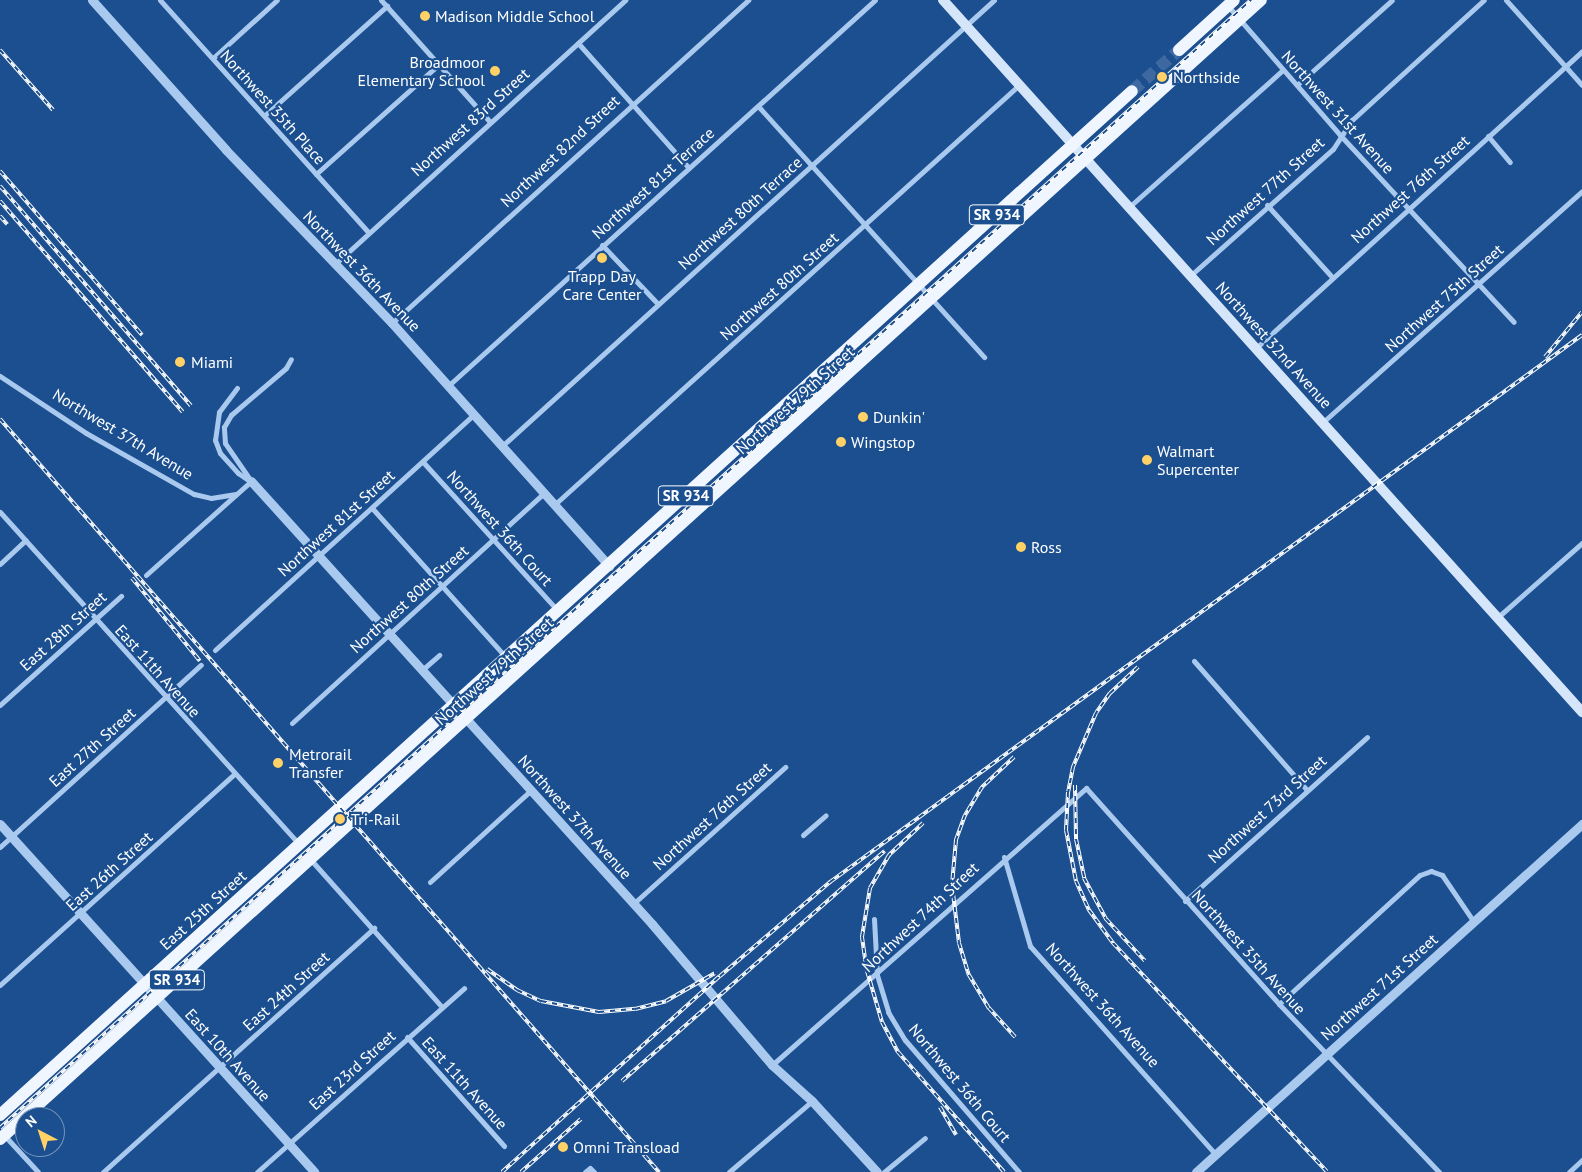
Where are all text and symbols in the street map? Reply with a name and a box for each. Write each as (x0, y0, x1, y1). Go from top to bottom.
place label: Madison Middle School (435, 6, 594, 26)
marker: Madison Middle School (419, 10, 431, 22)
street label: Northwest 35th Place (216, 46, 330, 168)
street label: Northwest 31st Avenue (1278, 46, 1398, 178)
place label: Broadmoor Elementary School (357, 52, 485, 90)
street label: Northwest 83rd Street (407, 64, 533, 180)
marker: Broadmoor Elementary School (489, 65, 501, 77)
place label: Northside (1173, 67, 1240, 87)
marker: Northside (1155, 70, 1169, 84)
street label: Northwest 82nd Street (497, 91, 623, 211)
street label: Northwest 81st Terrace (588, 123, 718, 243)
street label: Northwest 76th Street (1347, 131, 1473, 247)
street label: Northwest 77th Street (1202, 133, 1328, 249)
street label: Northwest 80th Terrace (674, 152, 806, 274)
road number: SR 934 (968, 202, 1026, 228)
street label: Northwest 36th Avenue (299, 206, 425, 336)
street label: Northwest 80th Street (716, 228, 842, 344)
street label: Northwest 75th Street (1381, 240, 1507, 356)
marker: Trapp Day Care Center (596, 252, 608, 264)
place label: Trapp Day Care Center (563, 266, 641, 304)
street label: Northwest 32nd Avenue (1212, 277, 1336, 413)
street label: Northwest 79th Street (732, 342, 858, 458)
place label: Miami (191, 352, 233, 372)
marker: Miami (173, 355, 187, 369)
street label: Northwest 37th Avenue (49, 384, 197, 484)
place label: Dunkin' (873, 407, 925, 427)
marker: Dunkin' (857, 411, 869, 423)
place label: Wingstop (851, 432, 915, 452)
marker: Wingstop (835, 436, 847, 448)
place label: Walmart Supercenter (1157, 441, 1239, 479)
marker: Walmart Supercenter (1141, 454, 1153, 466)
street label: Northwest 81st Street (274, 466, 398, 580)
street label: Northwest 36th Court (443, 466, 557, 590)
road number: SR 934 (657, 484, 715, 508)
place label: Ross (1031, 537, 1062, 557)
street label: Northwest 80th Street (346, 541, 472, 657)
marker: Ross (1015, 541, 1027, 553)
street label: East 28th Street (16, 587, 110, 675)
street label: Northwest 79th Street (431, 613, 557, 729)
street label: East 11th Avenue (111, 620, 205, 722)
street label: East 27th Street (45, 703, 139, 791)
place label: Metrorail Transfer (289, 744, 352, 782)
street label: Northwest 37th Avenue (514, 751, 636, 883)
street label: Northwest 73rd Street (1204, 751, 1330, 867)
marker: Metrorail Transfer (271, 756, 285, 770)
street label: Northwest 76th Street (649, 758, 775, 874)
place label: Tri-Rail (351, 809, 400, 829)
marker: Tri-Rail (333, 812, 347, 826)
street label: East 26th Street (62, 827, 156, 915)
street label: Northwest 74th Street (858, 858, 982, 976)
street label: East 25th Street (156, 866, 250, 954)
street label: Northwest 35th Avenue (1188, 886, 1310, 1018)
street label: Northwest 71st Street (1317, 930, 1441, 1044)
street label: Northwest 36th Avenue (1042, 939, 1164, 1071)
street label: East 24th Street (239, 947, 333, 1035)
road number: SR 934 (148, 968, 206, 992)
street label: East 10th Avenue (181, 1004, 275, 1106)
street label: Northwest 36th Court (905, 1020, 1015, 1146)
street label: East 23rd Street (305, 1026, 399, 1114)
street label: East 11th Avenue (418, 1032, 512, 1134)
north arrow (15, 1107, 65, 1157)
text: N (22, 1111, 40, 1131)
place label: Omni Transload (573, 1137, 680, 1157)
marker: Omni Transload (557, 1141, 569, 1153)

